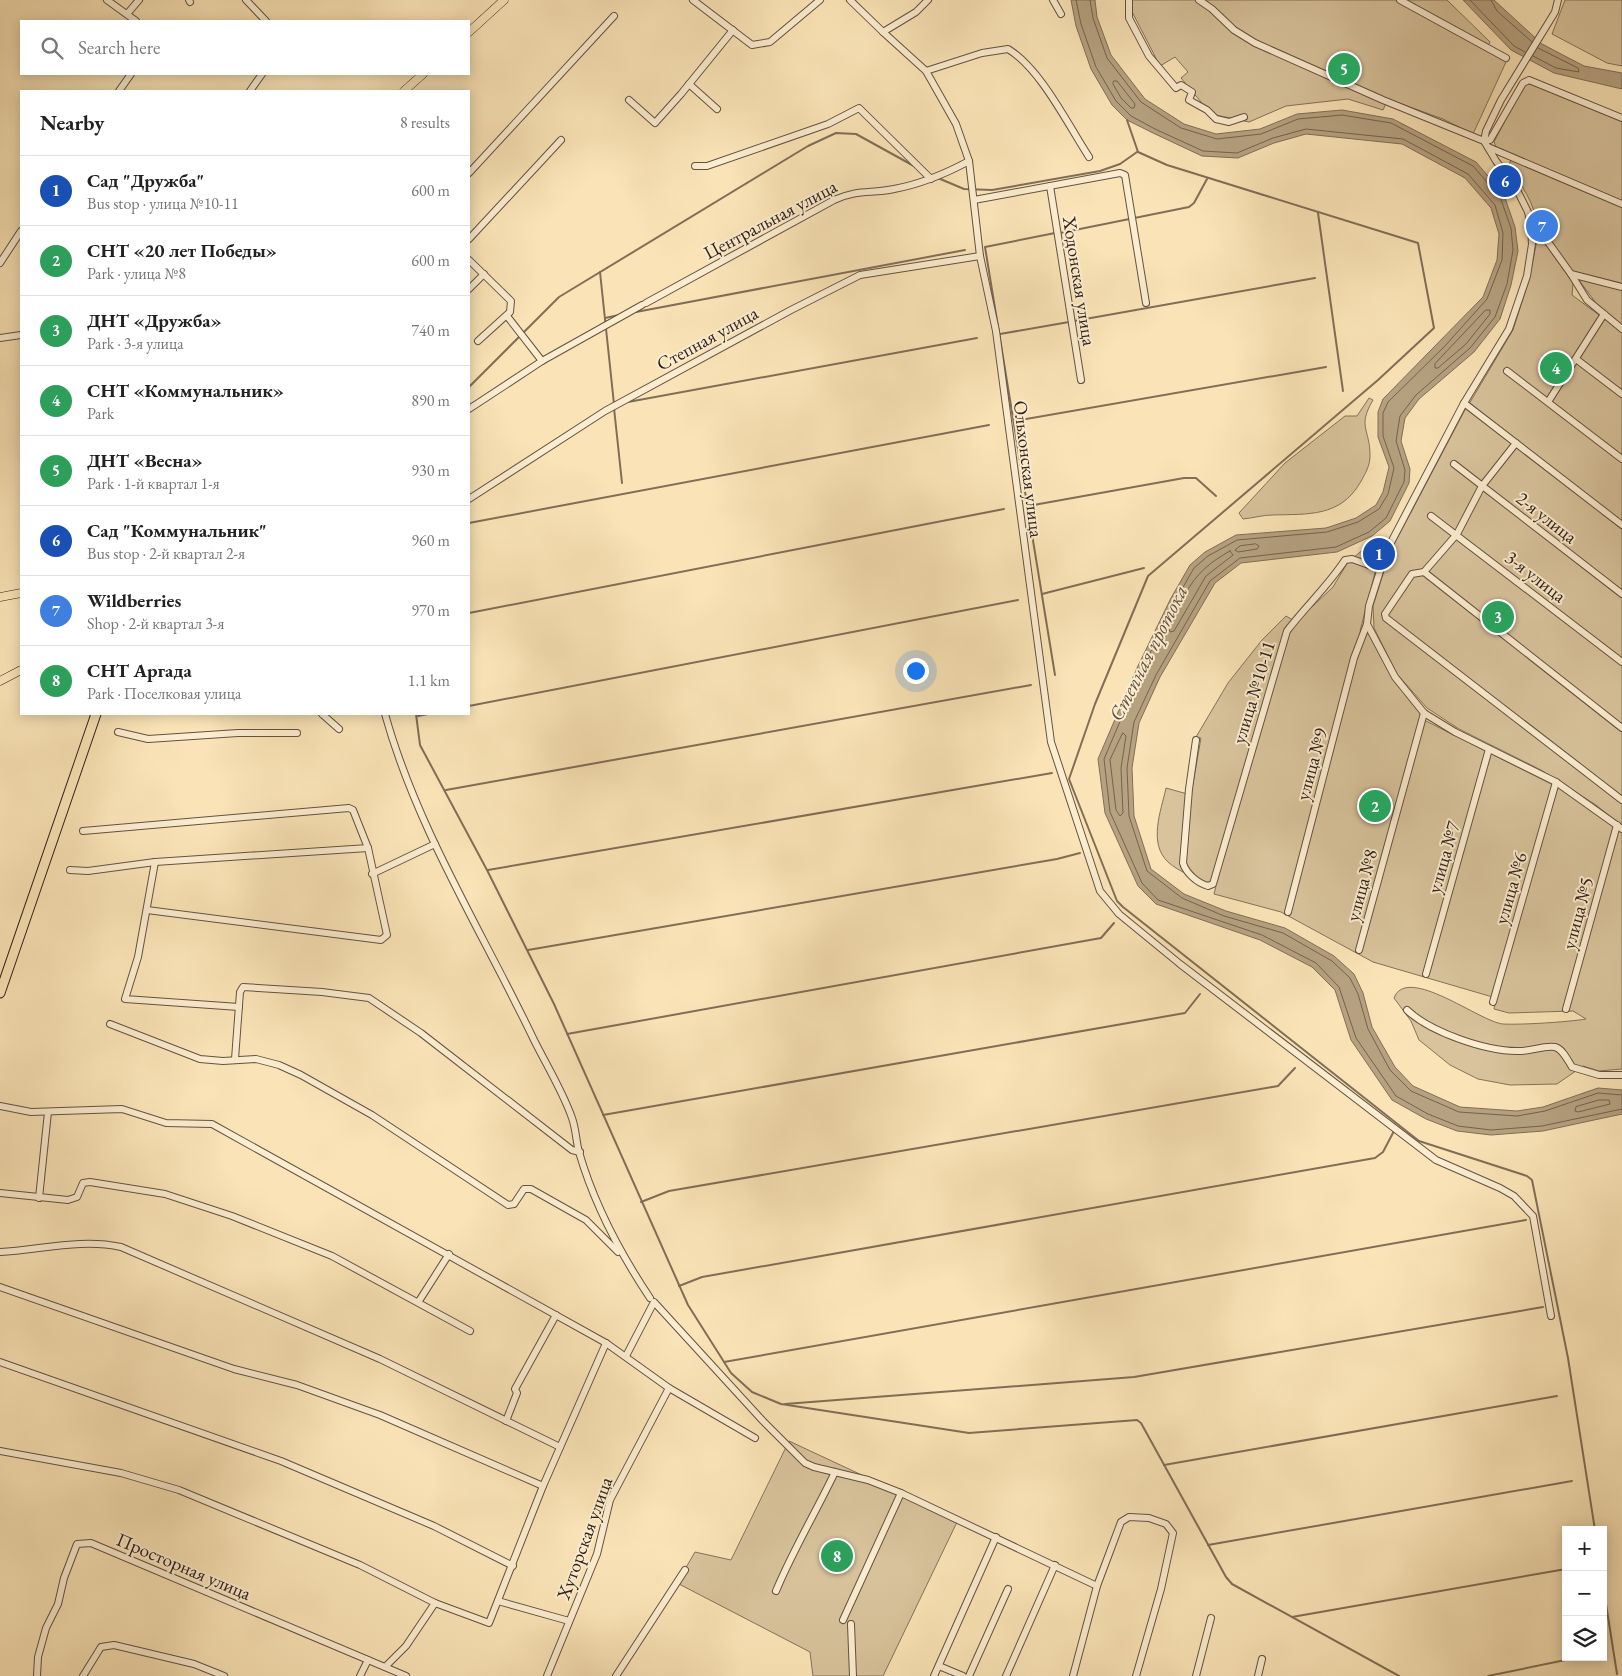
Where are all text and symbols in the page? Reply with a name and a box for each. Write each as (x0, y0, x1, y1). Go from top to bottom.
search box (20, 20, 470, 75)
icon: search (38, 34, 66, 62)
text: Search here (78, 35, 160, 60)
pin: 5 (1328, 50, 1360, 88)
text: Nearby (40, 109, 104, 136)
text: 8 results (400, 112, 450, 133)
pin: 6 (1489, 162, 1521, 200)
text: Сад "Дружба" (87, 168, 204, 193)
street label: Центральная улица (699, 174, 842, 265)
text: 1 (52, 180, 60, 201)
text: 600 m (411, 180, 450, 201)
text: Bus stop · улица №10-11 (87, 193, 239, 214)
pin: 7 (1526, 207, 1558, 245)
street label: Ходонская улица (1057, 214, 1102, 348)
text: СНТ «20 лет Победы» (87, 238, 277, 263)
text: 2 (52, 250, 60, 271)
text: 600 m (411, 250, 450, 271)
text: Park · улица №8 (87, 263, 186, 284)
street label: Степная улица (652, 300, 763, 377)
text: ДНТ «Дружба» (87, 308, 222, 333)
text: 3 (52, 320, 60, 341)
text: 740 m (411, 320, 450, 341)
text: Park · 3-я улица (87, 333, 184, 354)
pin: 4 (1540, 349, 1572, 387)
text: СНТ «Коммунальник» (87, 378, 284, 403)
text: 4 (52, 390, 60, 411)
text: 890 m (411, 390, 450, 411)
street label: Ольхонская улица (1008, 399, 1049, 539)
text: Park (87, 403, 114, 424)
text: ДНТ «Весна» (87, 448, 203, 473)
text: 5 (52, 460, 60, 481)
text: 930 m (411, 460, 450, 481)
text: Park · 1-й квартал 1-я (87, 473, 220, 494)
street label: 2-я улица (1511, 486, 1583, 549)
text: Сад "Коммунальник" (87, 518, 267, 543)
text: 6 (52, 530, 60, 551)
text: 960 m (411, 530, 450, 551)
pin: 1 (1363, 535, 1395, 573)
text: Bus stop · 2-й квартал 2-я (87, 543, 245, 564)
street label: 3-я улица (1500, 545, 1572, 608)
water label: Степная протока (1103, 581, 1193, 725)
text: Wildberries (87, 588, 181, 613)
pin: 3 (1482, 598, 1514, 636)
text: 7 (52, 600, 60, 621)
text: 970 m (411, 600, 450, 621)
text: Shop · 2-й квартал 3-я (87, 613, 224, 634)
street label: улица №10-11 (1226, 638, 1281, 747)
text: СНТ Аргада (87, 658, 192, 683)
your location (903, 658, 929, 684)
text: 8 (52, 670, 60, 691)
text: 1.1 km (408, 670, 450, 691)
text: Park · Поселковая улица (87, 683, 241, 704)
street label: улица №9 (1290, 725, 1333, 803)
pin: 2 (1359, 787, 1391, 825)
street label: улица №7 (1421, 817, 1466, 896)
street label: улица №8 (1340, 846, 1383, 924)
street label: улица №6 (1488, 849, 1533, 927)
street label: улица №5 (1556, 874, 1599, 952)
street label: Хуторская улица (550, 1473, 618, 1604)
map controls (1562, 1526, 1607, 1661)
button: + (1562, 1526, 1607, 1571)
street label: Просторная улица (113, 1527, 255, 1606)
pin: 8 (821, 1537, 853, 1575)
button: − (1562, 1571, 1607, 1616)
button: layers (1562, 1616, 1607, 1661)

